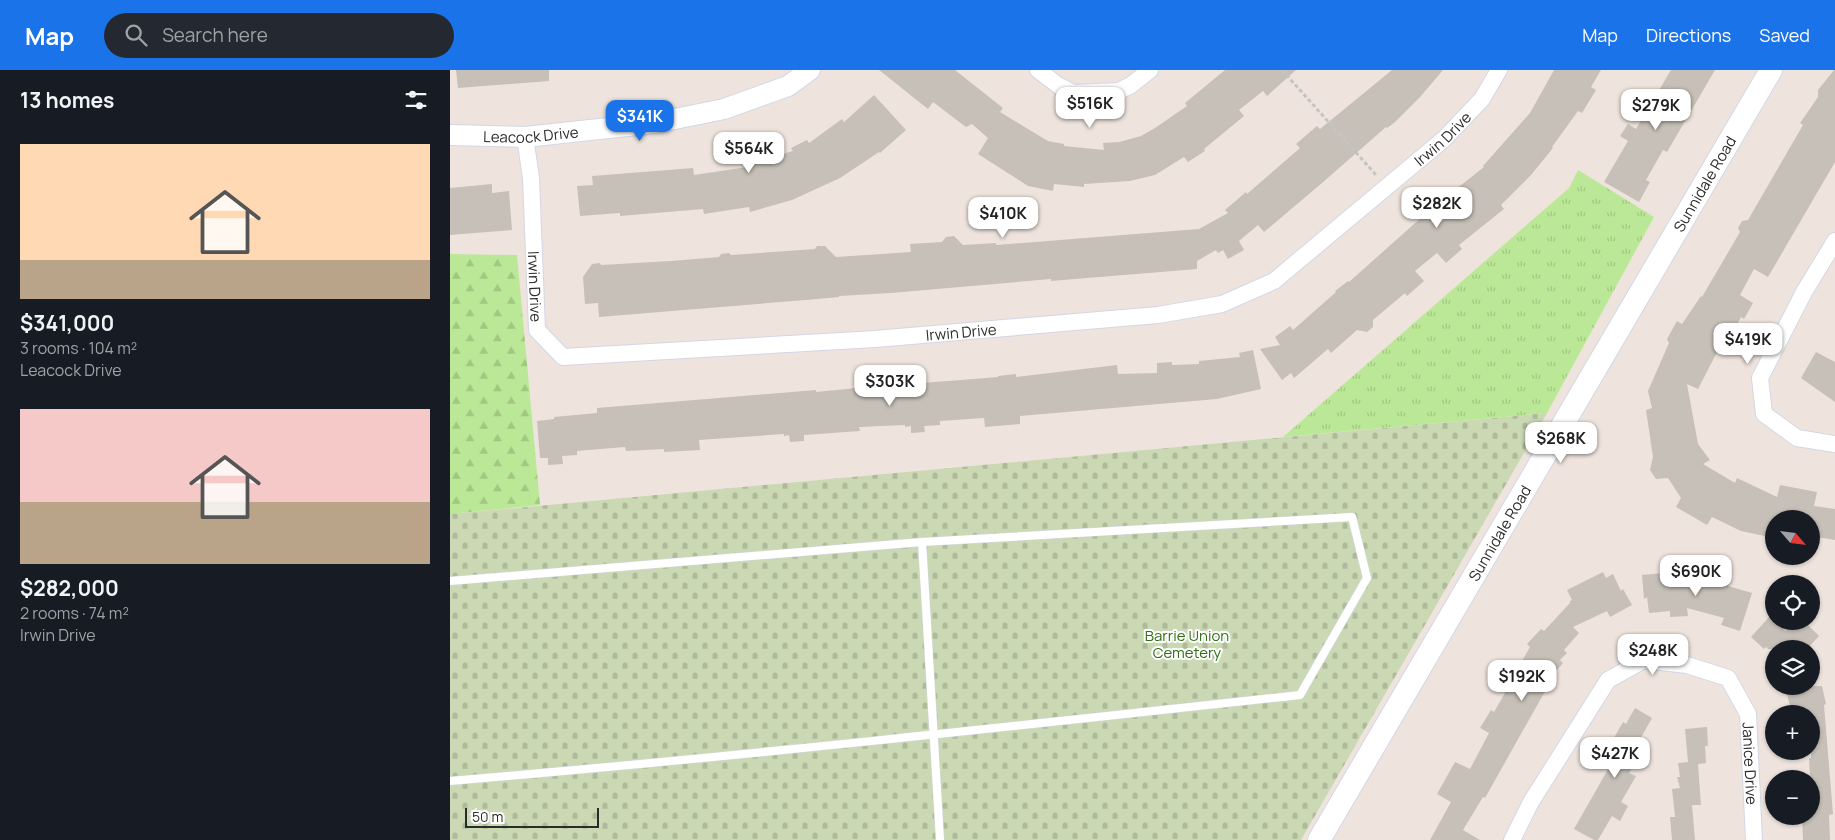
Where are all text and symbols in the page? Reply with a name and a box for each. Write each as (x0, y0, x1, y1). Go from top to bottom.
search box (104, 13, 454, 58)
text: Map (25, 19, 74, 52)
icon: search (122, 21, 150, 49)
text: Search here (162, 22, 268, 48)
text: Map (1582, 23, 1618, 47)
text: Directions (1646, 23, 1731, 47)
text: Saved (1759, 23, 1810, 47)
text: 13 homes (20, 86, 114, 114)
icon: filters (402, 86, 430, 114)
pin: $516K (1055, 87, 1125, 129)
pin: $279K (1621, 88, 1691, 131)
text: $516K (1067, 92, 1113, 114)
text: $279K (1632, 94, 1680, 116)
pin: $341K (605, 100, 675, 142)
text: $341K (617, 105, 663, 127)
street label: Irwin Drive (1409, 107, 1476, 170)
street label: Leacock Drive (483, 121, 580, 147)
pin: $564K (714, 132, 784, 174)
street label: Sunnidale Road (1668, 132, 1741, 235)
text: $564K (724, 137, 774, 159)
icon: home (180, 177, 270, 267)
pin: $282K (1402, 186, 1472, 229)
text: $282K (1412, 192, 1462, 214)
pin: $410K (968, 196, 1038, 239)
text: $410K (979, 202, 1027, 224)
street label: Irwin Drive (523, 251, 547, 323)
text: $341,000 (20, 309, 114, 337)
street label: Irwin Drive (925, 318, 998, 345)
pin: $419K (1713, 322, 1783, 365)
text: $419K (1724, 328, 1772, 350)
text: 3 rooms · 104 m² (20, 337, 137, 359)
text: Leacock Drive (20, 359, 122, 381)
pin: $303K (855, 364, 925, 407)
text: $303K (865, 370, 915, 392)
pin: $268K (1526, 422, 1596, 464)
text: $268K (1536, 427, 1586, 449)
icon: home (180, 442, 270, 532)
street label: Sunnidale Road (1463, 481, 1536, 585)
north arrow (1765, 510, 1820, 565)
map controls (1765, 510, 1820, 825)
pin: $690K (1661, 554, 1731, 597)
text: $690K (1671, 560, 1721, 582)
text: $282,000 (20, 574, 119, 602)
button: locate (1765, 575, 1820, 630)
text: 2 rooms · 74 m² (20, 602, 129, 624)
text: Irwin Drive (20, 624, 96, 646)
park label: Barrie Union Cemetery (1145, 625, 1229, 663)
pin: $248K (1618, 634, 1688, 676)
text: $248K (1628, 639, 1678, 661)
button: layers (1765, 640, 1820, 695)
pin: $192K (1487, 660, 1557, 702)
text: $192K (1499, 665, 1545, 687)
button: + (1765, 705, 1820, 760)
street label: Janice Drive (1738, 722, 1763, 806)
pin: $427K (1580, 736, 1650, 779)
text: $427K (1591, 742, 1639, 764)
button: − (1765, 770, 1820, 825)
scale bar (465, 805, 599, 828)
text: 50 m (472, 807, 503, 826)

